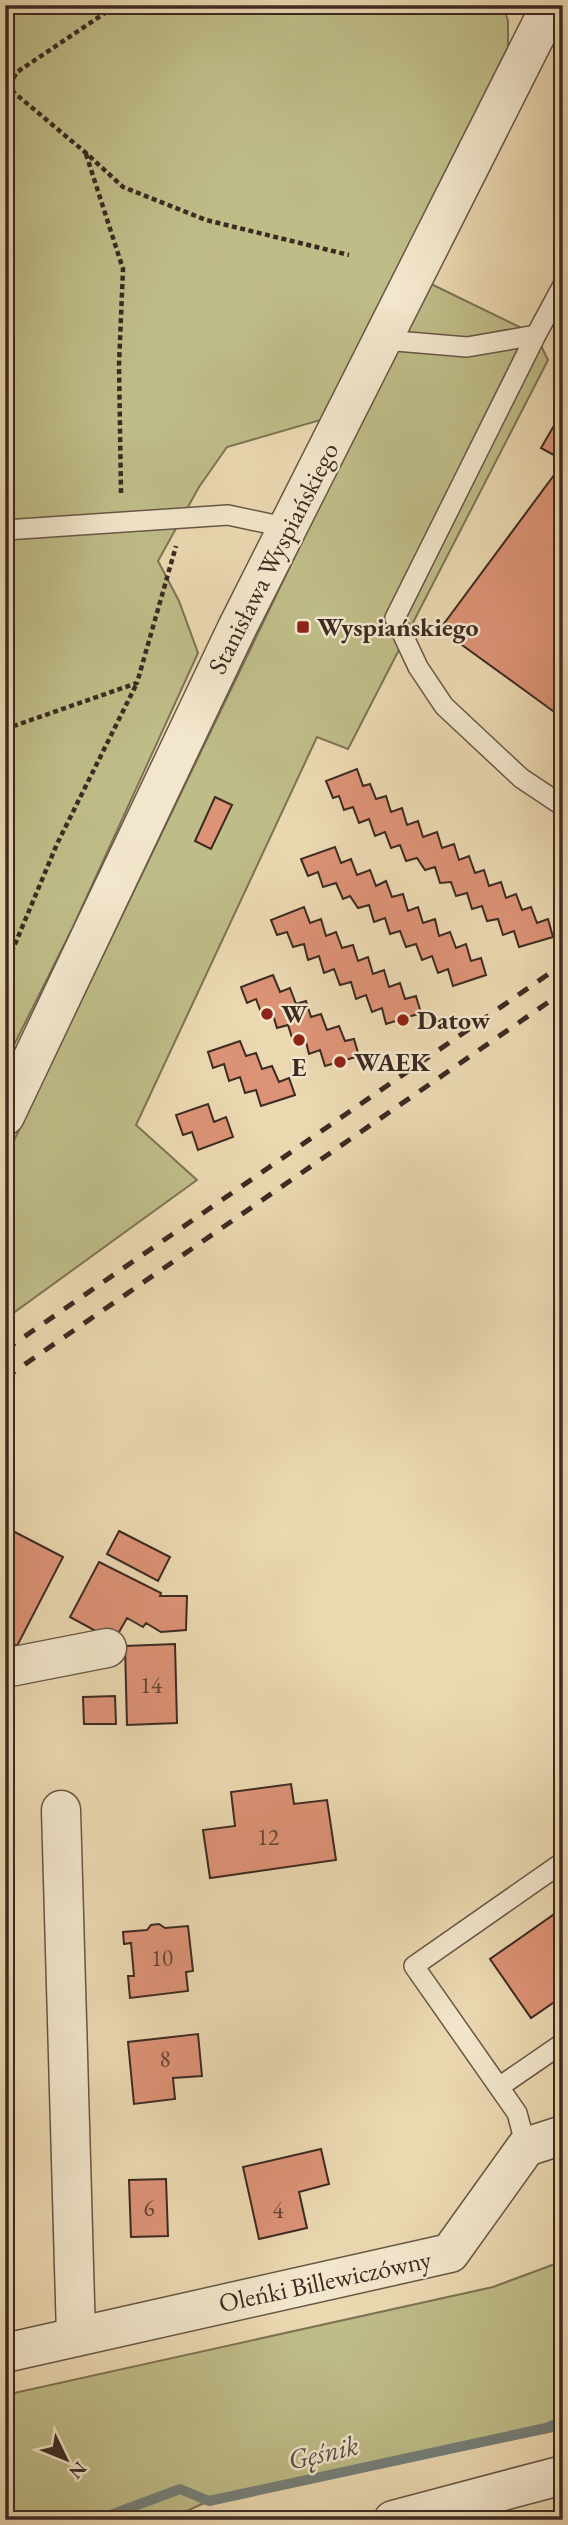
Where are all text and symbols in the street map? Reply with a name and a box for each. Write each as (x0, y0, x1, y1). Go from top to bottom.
street label: Stanisława Wyspiańskiego (200, 436, 346, 680)
place label: Wyspiańskiego (317, 610, 479, 644)
marker: Wyspiańskiego (295, 619, 311, 635)
place label: W (281, 997, 308, 1031)
place label: Datow (417, 1003, 491, 1037)
marker: W (259, 1006, 275, 1022)
marker: Datow (395, 1012, 411, 1028)
marker: E (291, 1032, 307, 1048)
place label: WAEK (354, 1045, 431, 1079)
place label: E (292, 1050, 307, 1084)
marker: WAEK (332, 1054, 348, 1070)
house number: 14 (140, 1670, 163, 1700)
house number: 12 (257, 1822, 279, 1852)
house number: 10 (151, 1943, 173, 1973)
house number: 8 (159, 2044, 171, 2074)
house number: 6 (143, 2193, 155, 2223)
house number: 4 (272, 2195, 284, 2225)
street label: Oleńki Billewiczówny (216, 2242, 435, 2320)
north arrow (32, 2424, 102, 2494)
water label: Gęśnik (284, 2426, 362, 2478)
text: N (63, 2456, 92, 2485)

